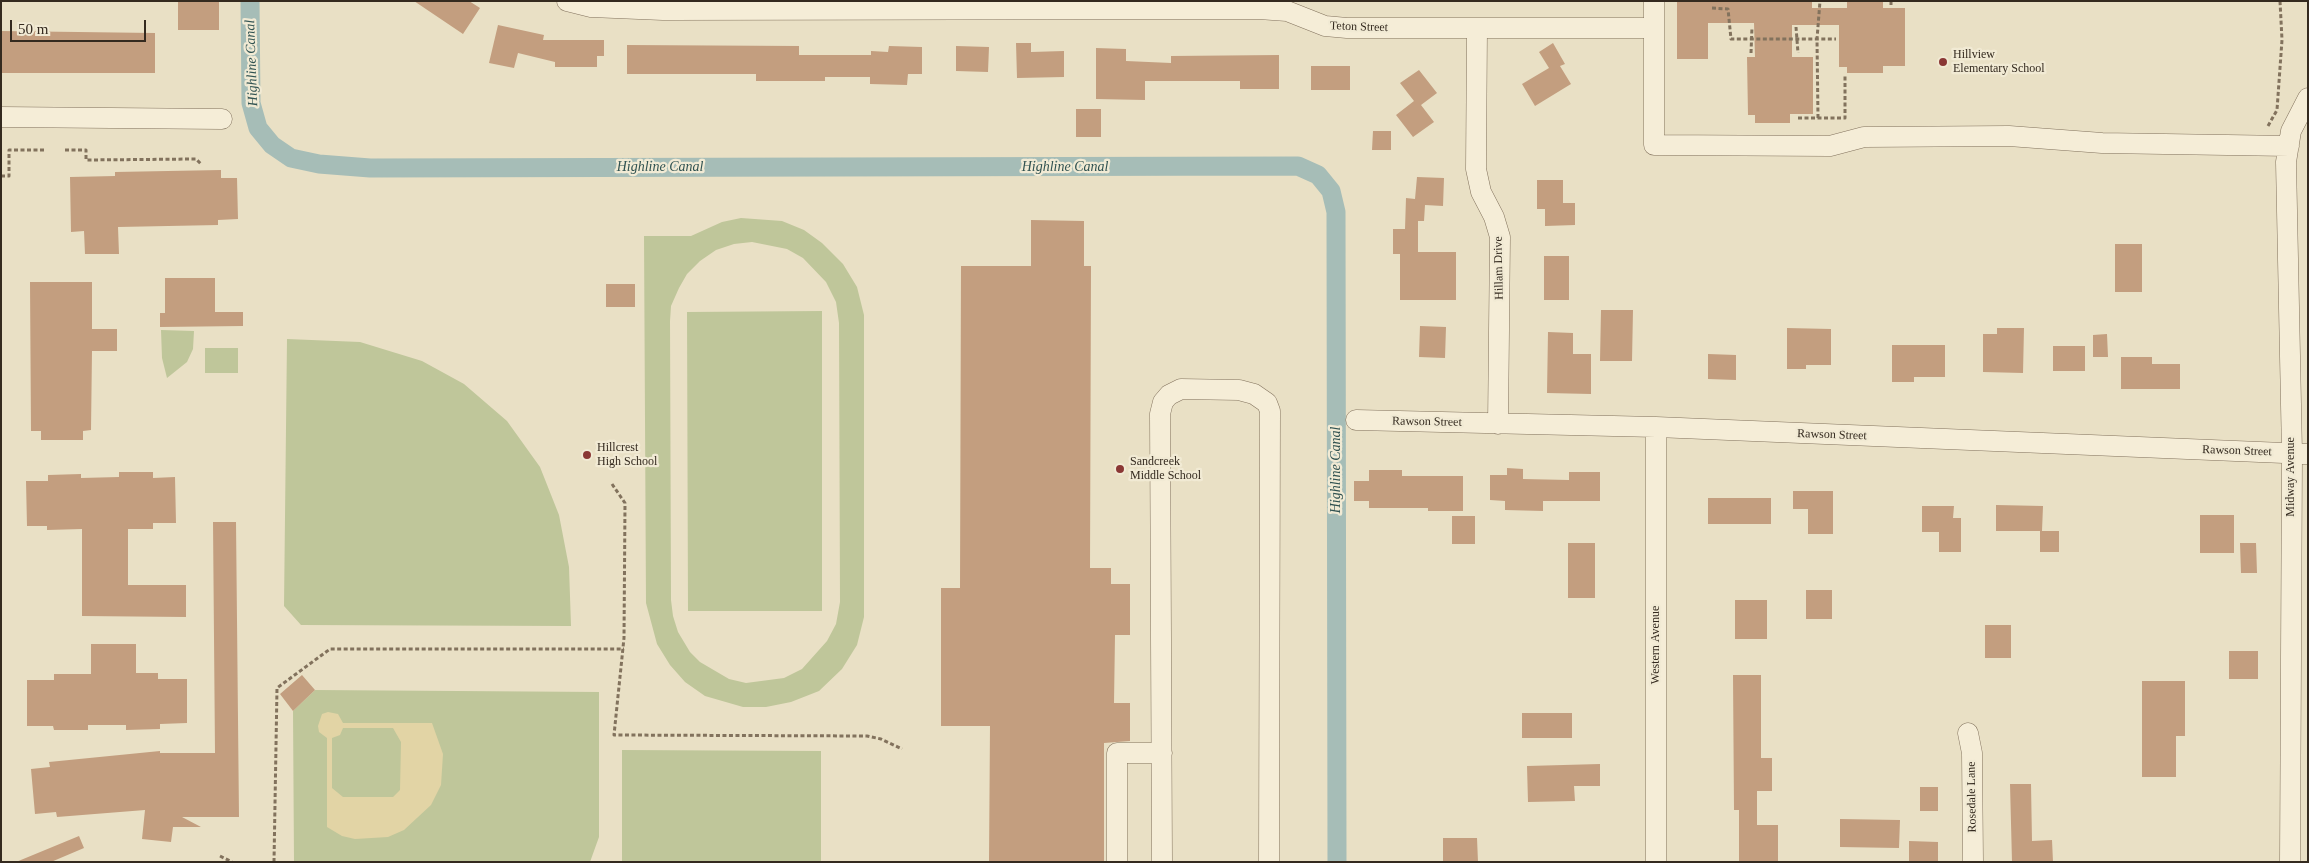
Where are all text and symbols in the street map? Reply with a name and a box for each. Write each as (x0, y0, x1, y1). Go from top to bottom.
scale bar (12, 10, 149, 42)
water label: Highline Canal (242, 19, 262, 107)
street label: Teton Street (1330, 19, 1388, 35)
text: 50 m (18, 21, 48, 37)
place label: Hillview Elementary School (1953, 48, 2045, 76)
marker: Hillview Elementary School (1937, 56, 1949, 68)
water label: Highline Canal (617, 159, 703, 175)
water label: Highline Canal (1022, 159, 1108, 175)
street label: Hillam Drive (1491, 236, 1507, 300)
street label: Rawson Street (1392, 414, 1462, 430)
water label: Highline Canal (1328, 427, 1344, 513)
street label: Rawson Street (1797, 427, 1867, 443)
street label: Midway Avenue (2284, 437, 2298, 517)
place label: Hillcrest High School (597, 441, 657, 469)
street label: Rawson Street (2202, 443, 2272, 459)
marker: Hillcrest High School (581, 449, 593, 461)
place label: Sandcreek Middle School (1130, 455, 1201, 483)
marker: Sandcreek Middle School (1114, 463, 1126, 475)
street label: Western Avenue (1649, 606, 1663, 684)
street label: Rosedale Lane (1964, 761, 1980, 833)

